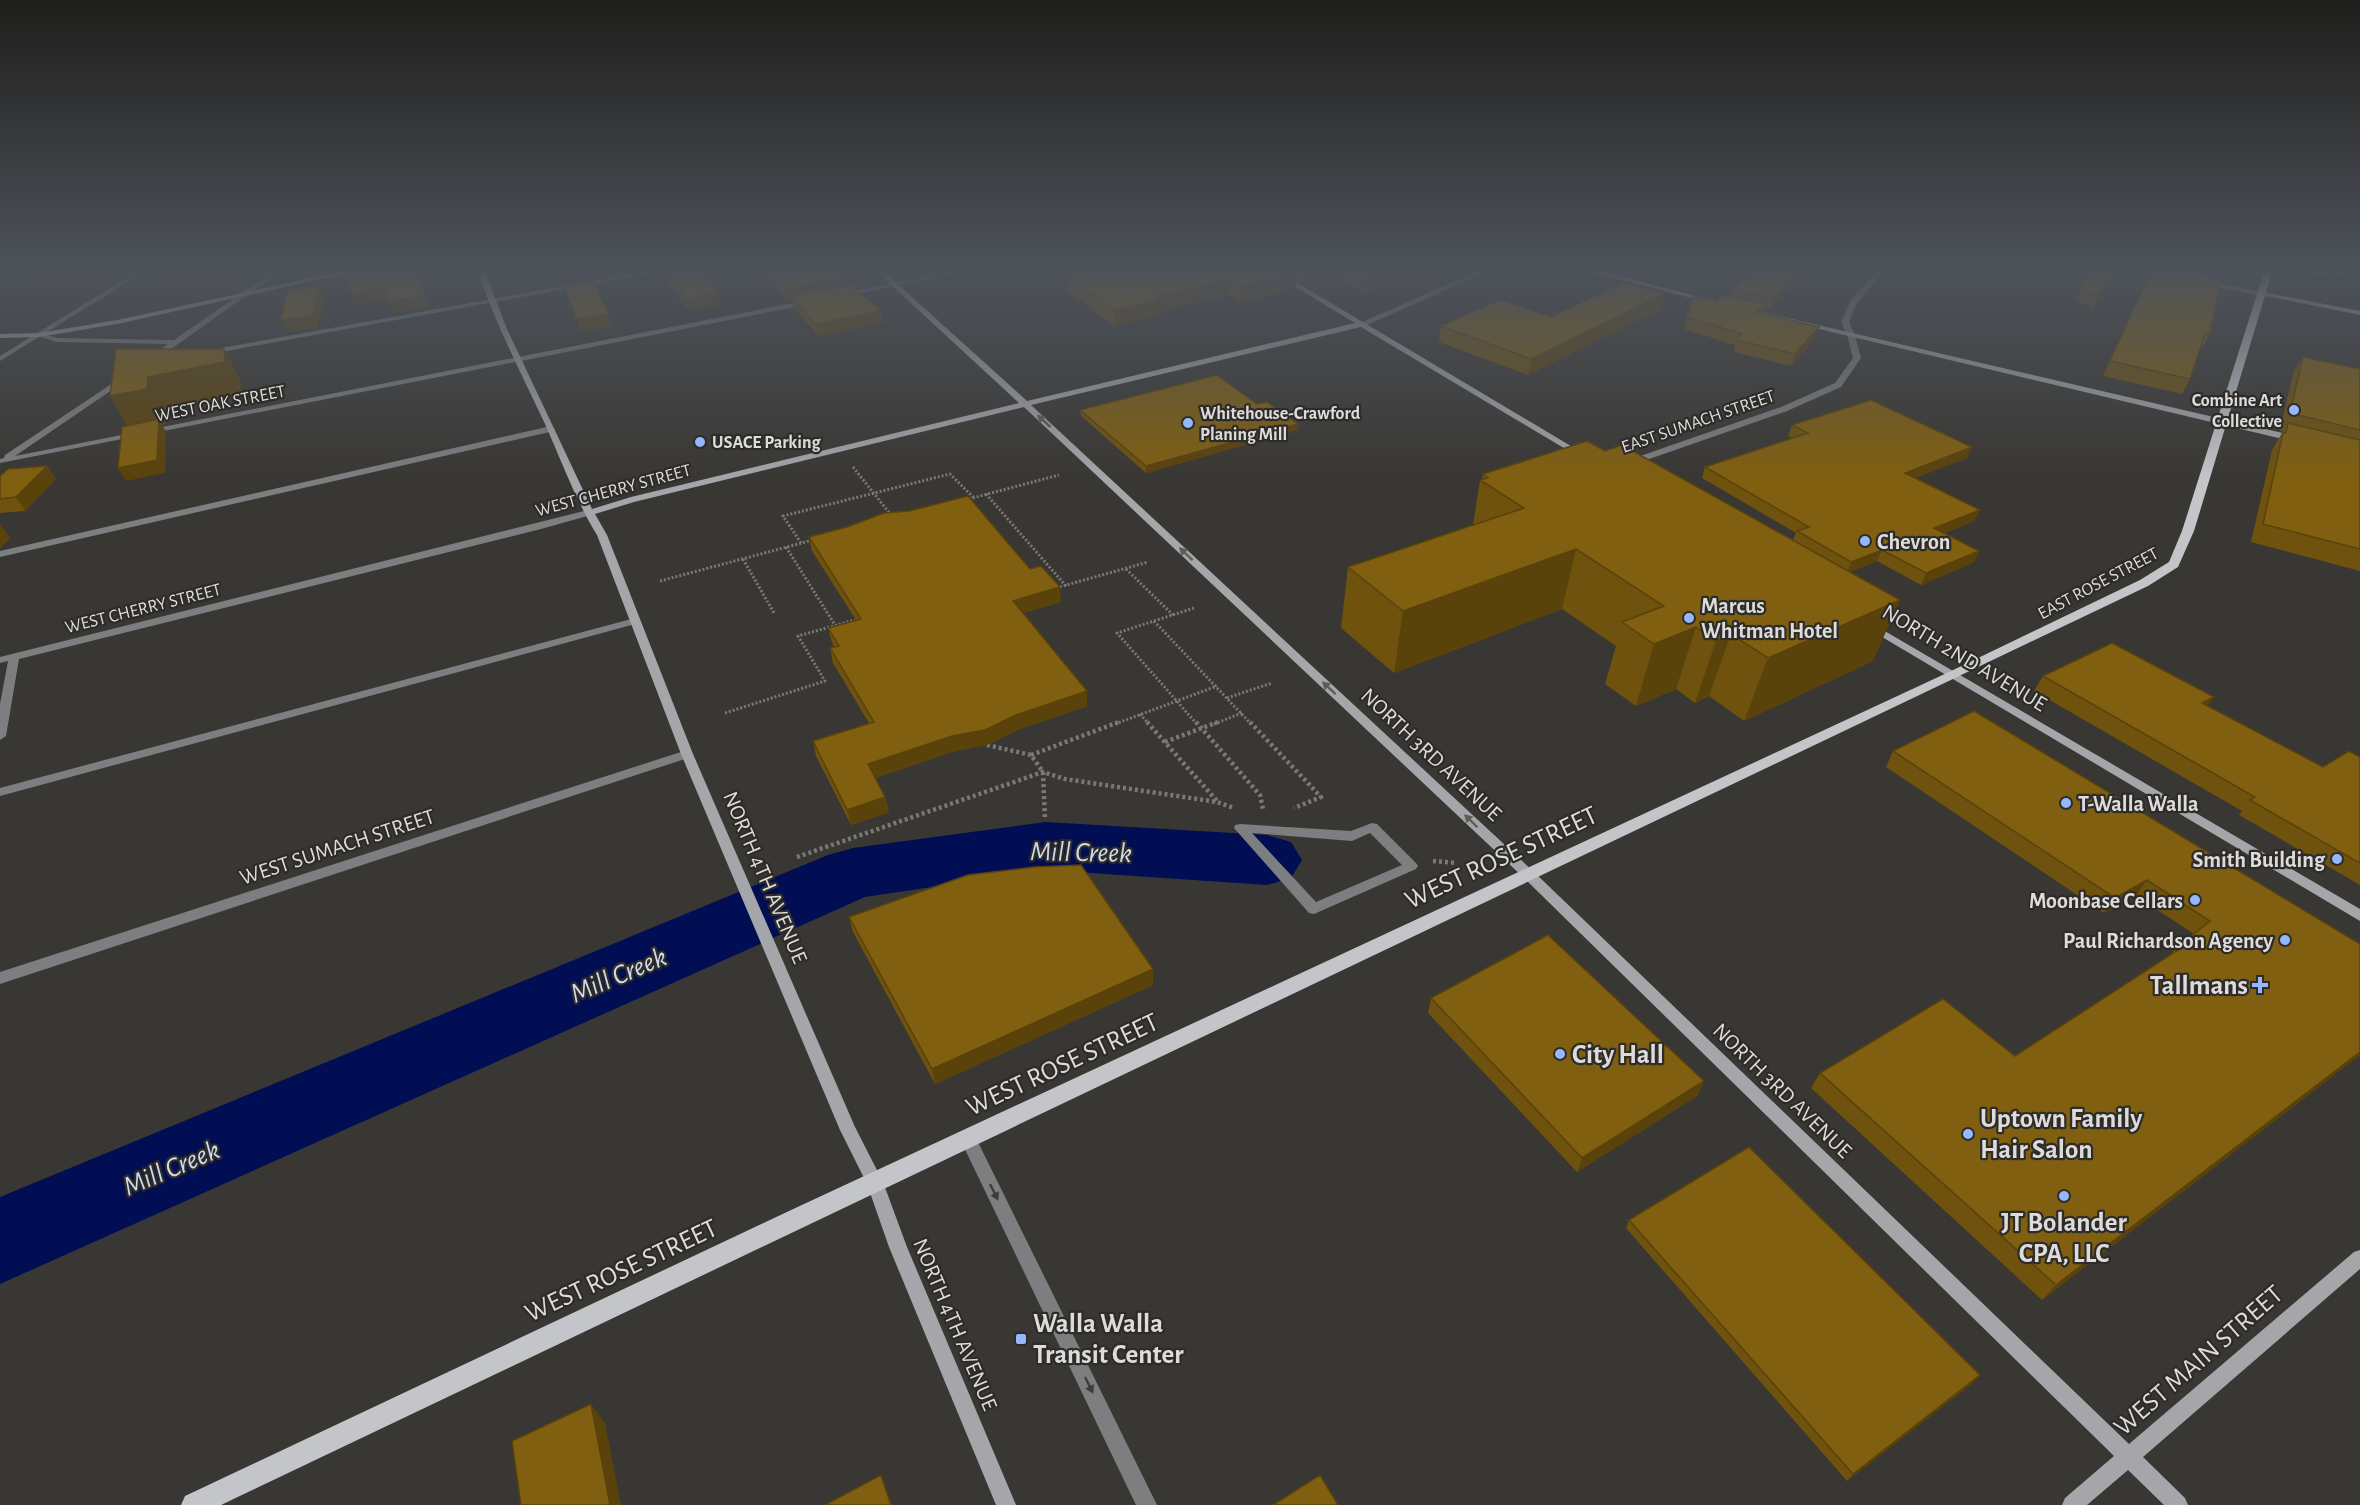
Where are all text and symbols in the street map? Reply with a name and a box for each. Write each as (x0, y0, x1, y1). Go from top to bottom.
street label: WEST OAK STREET (154, 382, 287, 425)
street label: EAST SUMACH STREET (1619, 387, 1778, 457)
place label: Combine Art Collective (2192, 392, 2282, 431)
marker: Combine Art Collective (2287, 403, 2301, 417)
place label: Whitehouse-Crawford Planing Mill (1200, 405, 1361, 444)
one-way arrow (1037, 415, 1052, 428)
marker: Whitehouse-Crawford Planing Mill (1181, 416, 1195, 430)
place label: USACE Parking (712, 434, 821, 452)
marker: USACE Parking (693, 435, 707, 449)
street label: WEST CHERRY STREET (534, 461, 693, 520)
place label: Chevron (1877, 531, 1950, 553)
marker: Chevron (1858, 534, 1872, 548)
street label: EAST ROSE STREET (2035, 544, 2162, 623)
one-way arrow (1180, 548, 1194, 562)
street label: WEST CHERRY STREET (63, 581, 223, 637)
place label: Marcus Whitman Hotel (1701, 595, 1838, 642)
street label: NORTH 2ND AVENUE (1879, 600, 2051, 716)
marker: Marcus Whitman Hotel (1682, 611, 1696, 625)
one-way arrow (1322, 681, 1336, 695)
street label: NORTH 3RD AVENUE (1357, 684, 1506, 826)
street label: NORTH 4TH AVENUE (719, 788, 811, 967)
place label: T-Walla Walla (2078, 793, 2199, 815)
marker: T-Walla Walla (2059, 796, 2073, 810)
street label: WEST ROSE STREET (1401, 801, 1602, 914)
street label: WEST SUMACH STREET (237, 805, 438, 889)
one-way arrow (1463, 814, 1478, 828)
water label: Mill Creek (1030, 838, 1132, 868)
place label: Smith Building (2193, 849, 2326, 871)
marker: Smith Building (2330, 852, 2344, 866)
place label: Moonbase Cellars (2029, 890, 2183, 912)
marker: Moonbase Cellars (2188, 893, 2202, 907)
place label: Paul Richardson Agency (2063, 930, 2273, 953)
marker: Paul Richardson Agency (2278, 933, 2292, 947)
water label: Mill Creek (566, 943, 671, 1009)
place label: Tallmans (2150, 972, 2248, 999)
marker: Tallmans (2253, 978, 2267, 992)
street label: WEST ROSE STREET (962, 1008, 1163, 1121)
street label: NORTH 3RD AVENUE (1709, 1019, 1856, 1163)
place label: City Hall (1572, 1041, 1664, 1069)
marker: City Hall (1553, 1047, 1567, 1061)
place label: Uptown Family Hair Salon (1980, 1105, 2143, 1163)
marker: Uptown Family Hair Salon (1961, 1127, 1975, 1141)
water label: Mill Creek (119, 1136, 224, 1202)
one-way arrow (989, 1183, 998, 1200)
marker: JT Bolander CPA, LLC (2057, 1189, 2071, 1203)
place label: JT Bolander CPA, LLC (2001, 1209, 2128, 1267)
street label: WEST ROSE STREET (521, 1214, 722, 1327)
street label: NORTH 4TH AVENUE (909, 1235, 1001, 1414)
street label: WEST MAIN STREET (2109, 1280, 2288, 1441)
place label: Walla Walla Transit Center (1033, 1310, 1184, 1368)
marker: Walla Walla Transit Center (1014, 1332, 1028, 1346)
one-way arrow (1084, 1377, 1094, 1394)

